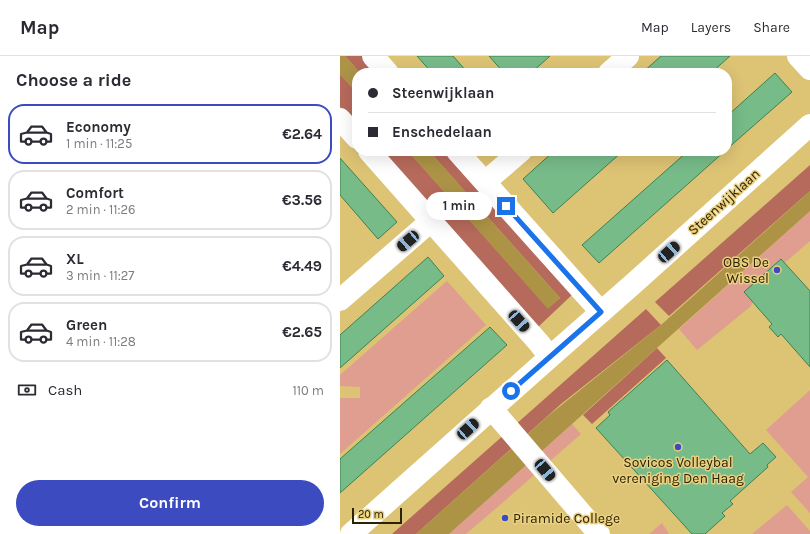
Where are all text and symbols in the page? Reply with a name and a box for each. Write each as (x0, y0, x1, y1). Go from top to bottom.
text: Map (20, 17, 59, 39)
text: Map (641, 19, 669, 36)
text: Layers (691, 19, 731, 36)
text: Share (753, 19, 790, 36)
text: Choose a ride (16, 69, 131, 91)
text: Steenwijklaan (392, 84, 494, 102)
icon: car (18, 116, 54, 152)
text: Economy (66, 118, 131, 136)
text: Enschedelaan (392, 123, 492, 141)
text: €2.64 (282, 125, 322, 143)
text: 1 min · 11:25 (66, 136, 132, 151)
street label: Steenwijklaan (685, 165, 763, 239)
icon: car (18, 182, 54, 218)
text: Comfort (66, 184, 124, 202)
text: €3.56 (282, 191, 322, 209)
callout: 1 min (426, 192, 492, 220)
route end (497, 197, 515, 215)
text: 1 min (443, 198, 475, 213)
text: 2 min · 11:26 (66, 202, 136, 217)
car (395, 229, 421, 253)
car (656, 240, 682, 264)
icon: car (18, 248, 54, 284)
text: XL (66, 250, 84, 268)
place label: OBS De Wissel (723, 254, 769, 287)
text: €4.49 (282, 257, 322, 275)
marker: OBS De Wissel (772, 265, 782, 275)
text: 3 min · 11:27 (66, 268, 134, 283)
car (507, 308, 531, 334)
icon: car (18, 314, 54, 350)
text: Green (66, 316, 107, 334)
text: €2.65 (282, 323, 322, 341)
text: 4 min · 11:28 (66, 334, 136, 349)
icon: cash (16, 379, 38, 401)
text: Cash (48, 381, 82, 399)
route start (502, 382, 520, 400)
text: 110 m (292, 383, 324, 398)
car (455, 417, 481, 441)
marker: Sovicos Volleybal vereniging Den Haag (673, 442, 683, 452)
place label: Sovicos Volleybal vereniging Den Haag (612, 454, 744, 487)
car (533, 457, 557, 483)
button: Confirm (16, 480, 324, 526)
scale bar (352, 506, 402, 525)
text: 20 m (358, 508, 384, 521)
place label: Piramide College (513, 510, 620, 527)
marker: Piramide College (500, 513, 510, 523)

